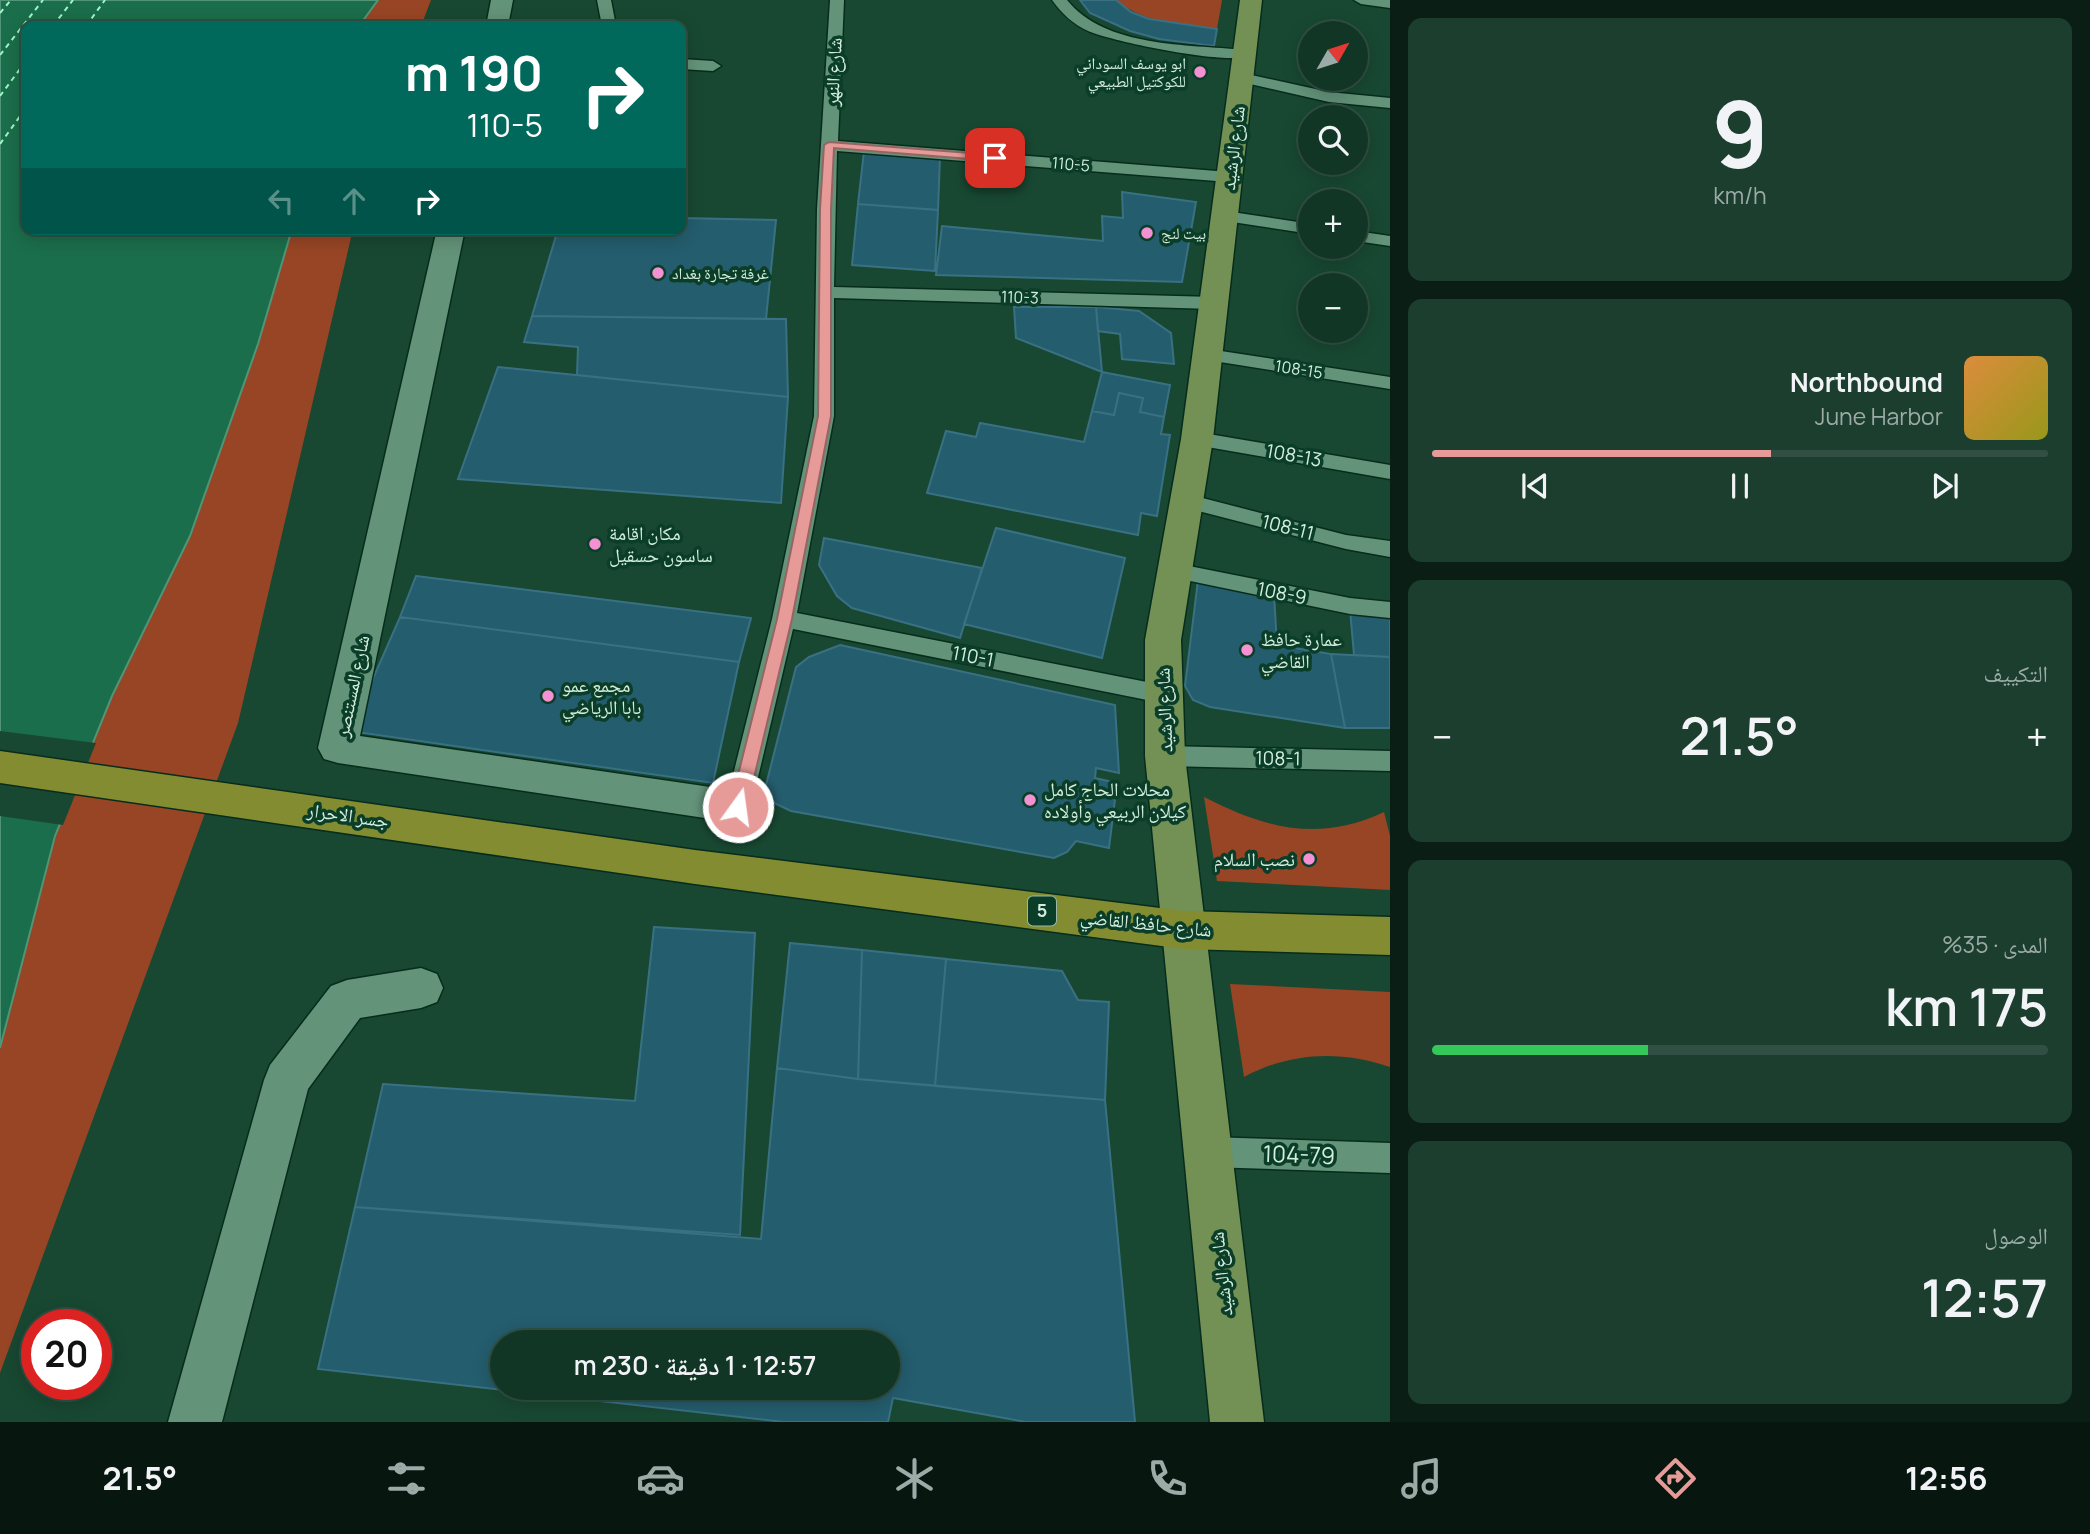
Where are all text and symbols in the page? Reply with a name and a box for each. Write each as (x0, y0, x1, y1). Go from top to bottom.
north arrow (1298, 21, 1368, 91)
map controls (1298, 21, 1368, 343)
street label: شارع النهر (818, 37, 848, 108)
text: 190 m (405, 39, 543, 106)
icon: right (567, 49, 658, 140)
place label: ابو يوسف السوداني للكوكتيل الطبيعي (1076, 52, 1186, 94)
marker: ابو يوسف السوداني للكوكتيل الطبيعي (1192, 64, 1208, 80)
text: 9 (1712, 71, 1768, 195)
text: 110-5 (467, 103, 543, 147)
street label: شارع الرشيد (1215, 104, 1251, 192)
button: search (1298, 105, 1368, 175)
pin (965, 128, 1025, 188)
icon: arrive (976, 139, 1014, 177)
street label: 110-5 (1051, 151, 1091, 177)
text: km/h (1713, 179, 1767, 211)
icon: left (262, 182, 300, 220)
icon: ahead (335, 182, 373, 220)
icon: right (408, 182, 446, 220)
button: + (1298, 189, 1368, 259)
place label: بيت لنج (1161, 222, 1206, 244)
marker: بيت لنج (1139, 225, 1155, 241)
place label: غرفة تجارة بغداد (672, 262, 769, 284)
marker: غرفة تجارة بغداد (650, 265, 666, 281)
button: − (1298, 273, 1368, 343)
street label: 110-3 (1001, 285, 1039, 309)
street label: 108-15 (1274, 354, 1324, 384)
text: Northbound (1790, 364, 1943, 400)
text: June Harbor (1815, 400, 1943, 432)
street label: 108-13 (1264, 437, 1324, 473)
icon: previous (1516, 467, 1554, 505)
icon: pause (1721, 467, 1759, 505)
icon: next (1926, 467, 1964, 505)
street label: 108-11 (1259, 508, 1317, 546)
place label: مكان اقامة ساسون حسقيل (609, 520, 713, 568)
marker: مكان اقامة ساسون حسقيل (587, 536, 603, 552)
street label: 108-9 (1255, 575, 1309, 611)
place label: عمارة حافظ القاضي (1261, 626, 1342, 677)
street label: شارع المستنصر (328, 633, 376, 740)
street label: 110-1 (950, 639, 996, 673)
marker: عمارة حافظ القاضي (1239, 642, 1255, 658)
text: التكييف (1983, 657, 2048, 689)
street label: شارع الرشيد (1150, 667, 1178, 753)
place label: مجمع عمو بابا الرياضي (562, 672, 641, 723)
marker: مجمع عمو بابا الرياضي (540, 688, 556, 704)
text: 21.5° (1680, 700, 1799, 771)
text: − (1432, 710, 1453, 762)
text: + (2026, 710, 2048, 762)
street label: 108-1 (1255, 745, 1301, 771)
position arrow (701, 770, 775, 844)
place label: محلات الحاج كامل كيلان الربيعي وأولاده (1044, 776, 1186, 827)
marker: محلات الحاج كامل كيلان الربيعي وأولاده (1022, 792, 1038, 808)
street label: جسر الاحرار (305, 796, 390, 834)
place label: نصب السلام (1214, 846, 1295, 873)
marker: نصب السلام (1301, 851, 1317, 867)
road number: 5 (1028, 896, 1056, 926)
street label: شارع حافظ القاضي (1079, 903, 1213, 946)
text: المدى · 35% (1942, 928, 2048, 960)
text: 175 km (1885, 971, 2048, 1042)
street label: 104-79 (1262, 1137, 1336, 1171)
text: الوصول (1984, 1219, 2048, 1251)
street label: شارع الرشيد (1204, 1231, 1238, 1317)
text: 12:57 (1921, 1262, 2048, 1333)
speed limit sign: 20 (21, 1309, 112, 1400)
text: 12:57 · 1 دقيقة · 230 m (574, 1347, 816, 1383)
icon: filters (382, 1454, 431, 1503)
icon: car (636, 1454, 685, 1503)
icon: climate (890, 1454, 939, 1503)
icon: phone (1143, 1454, 1192, 1503)
icon: music (1397, 1454, 1446, 1503)
icon: directions (1651, 1454, 1700, 1503)
text: 21.5° (102, 1456, 177, 1500)
text: 12:56 (1905, 1456, 1988, 1500)

